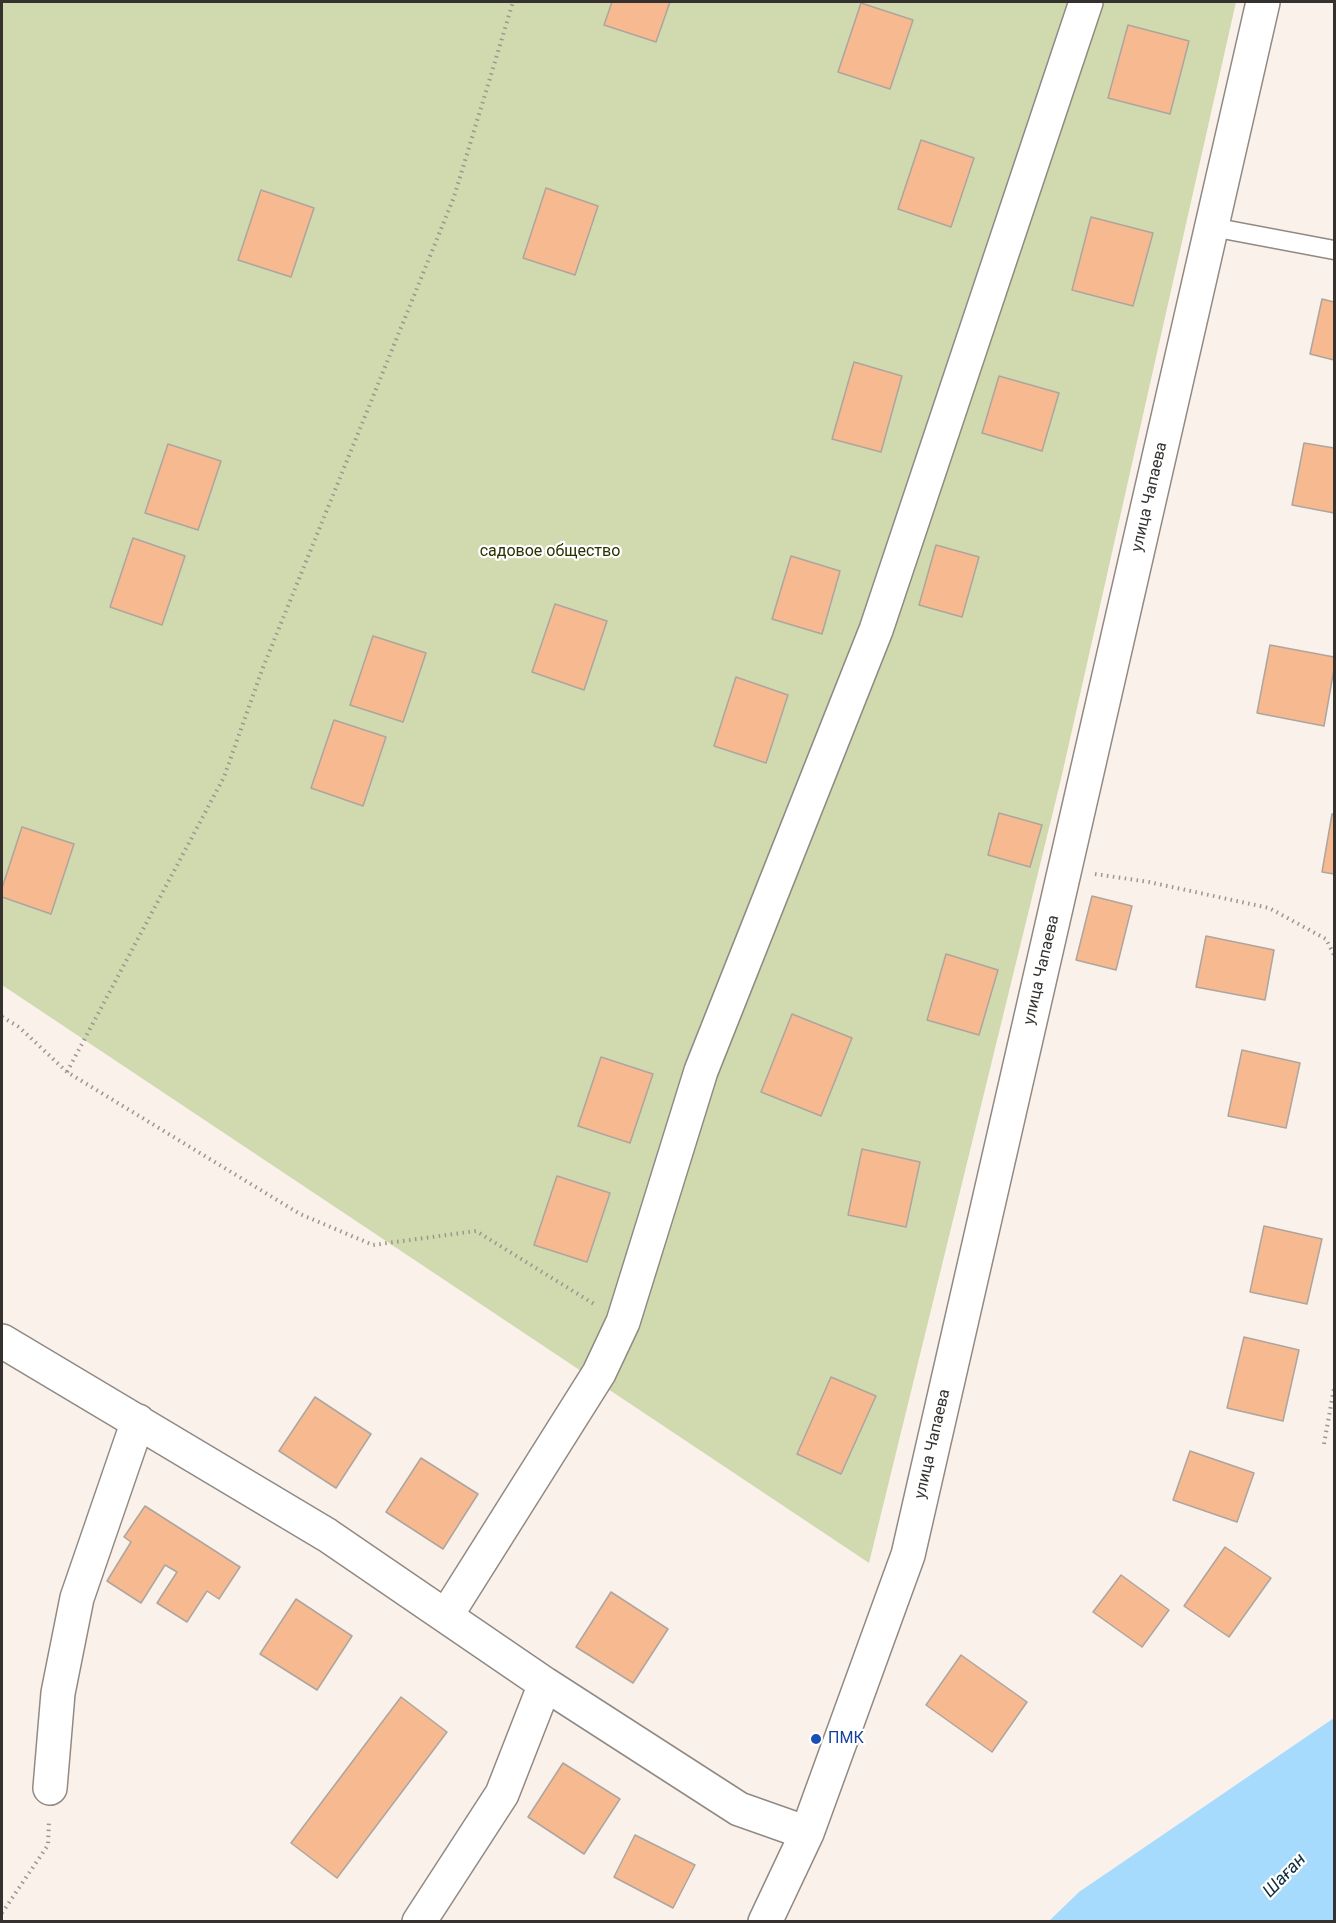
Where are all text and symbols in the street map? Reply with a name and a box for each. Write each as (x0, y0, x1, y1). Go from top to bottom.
street label: улица Чапаева (1128, 440, 1172, 554)
park label: садовое общество (480, 542, 620, 562)
street label: улица Чапаева (1020, 913, 1064, 1027)
street label: улица Чапаева (911, 1387, 955, 1501)
place label: ПМК (828, 1729, 864, 1749)
marker: ПМК (809, 1732, 823, 1746)
water label: Шаған (1259, 1849, 1311, 1903)

